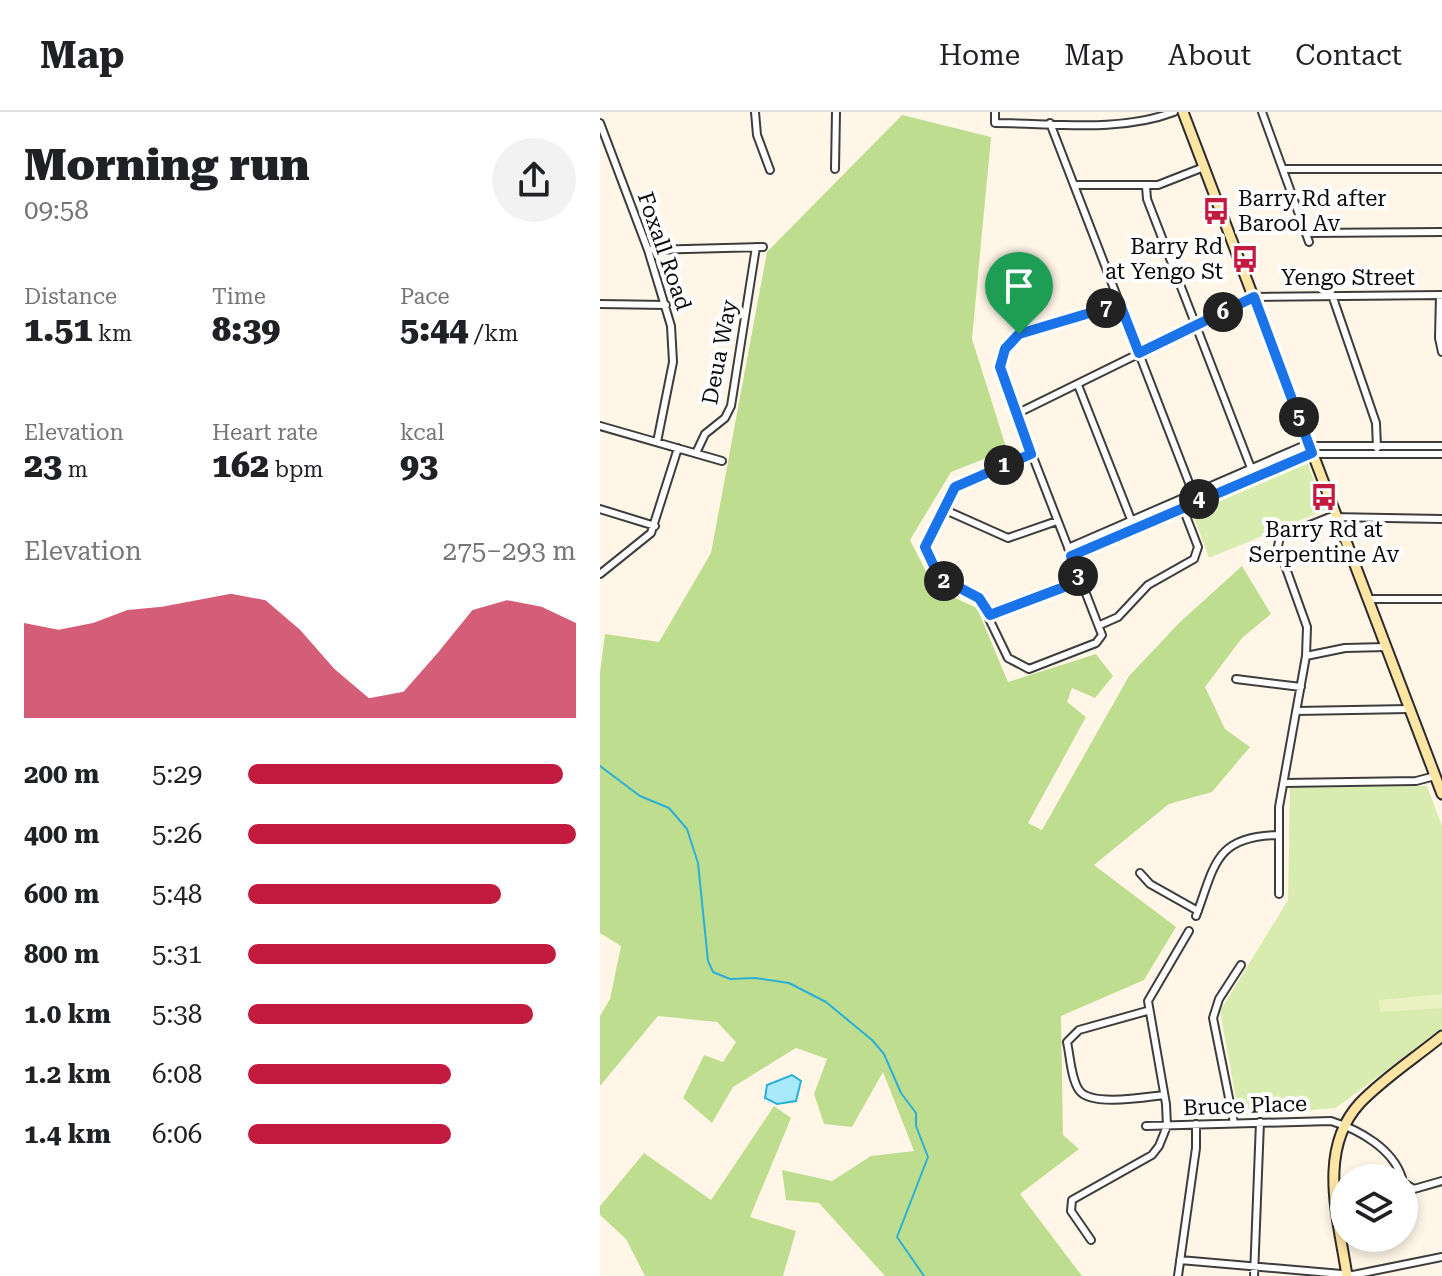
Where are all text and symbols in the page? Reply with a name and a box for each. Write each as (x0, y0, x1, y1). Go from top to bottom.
text: Map (40, 33, 125, 77)
text: Home (939, 39, 1020, 72)
text: Map (1064, 39, 1124, 72)
text: About (1168, 39, 1251, 72)
text: Contact (1295, 39, 1402, 72)
button: share (492, 138, 576, 222)
text: Morning run (24, 139, 310, 191)
place label: Barry Rd after Barool Av (1238, 186, 1386, 236)
street label: Foxall Road (633, 189, 696, 313)
text: 09:58 (24, 195, 89, 225)
bus stop icon: Barry Rd after Barool Av (1201, 196, 1231, 226)
place label: Barry Rd at Yengo St (1105, 234, 1223, 284)
bus stop icon: Barry Rd at Yengo St (1230, 244, 1260, 274)
pin (985, 252, 1053, 334)
icon: arrive (997, 264, 1041, 308)
street label: Yengo Street (1281, 265, 1415, 290)
text: Distance (24, 284, 117, 309)
text: Time (212, 284, 266, 309)
text: Pace (400, 284, 450, 309)
pin: 7 (1086, 288, 1126, 328)
pin: 6 (1203, 292, 1243, 332)
text: 7 (1100, 295, 1112, 320)
street label: Deua Way (697, 298, 742, 407)
text: 6 (1217, 299, 1229, 324)
text: 1.51 (24, 309, 92, 349)
text: 8:39 (212, 309, 280, 349)
text: 5:44 (400, 309, 468, 349)
text: km (92, 321, 132, 346)
text: /km (468, 321, 518, 346)
pin: 5 (1279, 397, 1319, 437)
text: 5 (1293, 404, 1305, 429)
text: Elevation (24, 420, 124, 445)
text: Heart rate (212, 420, 318, 445)
text: kcal (400, 420, 444, 445)
text: 23 (24, 445, 62, 485)
text: 162 (212, 445, 269, 485)
text: 93 (400, 445, 438, 485)
pin: 1 (984, 445, 1024, 485)
text: 1 (998, 452, 1010, 477)
text: m (62, 457, 88, 482)
text: bpm (269, 457, 323, 482)
pin: 4 (1179, 479, 1219, 519)
bus stop icon: Barry Rd at Serpentine Av (1309, 482, 1339, 512)
text: 4 (1193, 486, 1205, 511)
place label: Barry Rd at Serpentine Av (1249, 517, 1399, 567)
text: Elevation (24, 536, 142, 566)
text: 275–293 m (443, 536, 576, 566)
pin: 3 (1058, 556, 1098, 596)
pin: 2 (924, 561, 964, 601)
text: 3 (1072, 563, 1084, 588)
text: 2 (938, 568, 950, 593)
text: 200 m (24, 759, 99, 789)
text: 5:29 (152, 759, 202, 789)
text: 400 m (24, 819, 99, 849)
text: 5:26 (152, 819, 202, 849)
text: 600 m (24, 879, 99, 909)
text: 5:48 (152, 879, 202, 909)
text: 800 m (24, 939, 99, 969)
text: 5:31 (152, 939, 202, 969)
text: 1.0 km (24, 999, 111, 1029)
text: 5:38 (152, 999, 202, 1029)
text: 1.2 km (24, 1059, 111, 1089)
text: 6:08 (152, 1059, 202, 1089)
street label: Bruce Place (1182, 1091, 1308, 1120)
text: 1.4 km (24, 1119, 111, 1149)
text: 6:06 (152, 1119, 202, 1149)
map controls (1330, 1164, 1418, 1252)
button: layers (1330, 1164, 1418, 1252)

